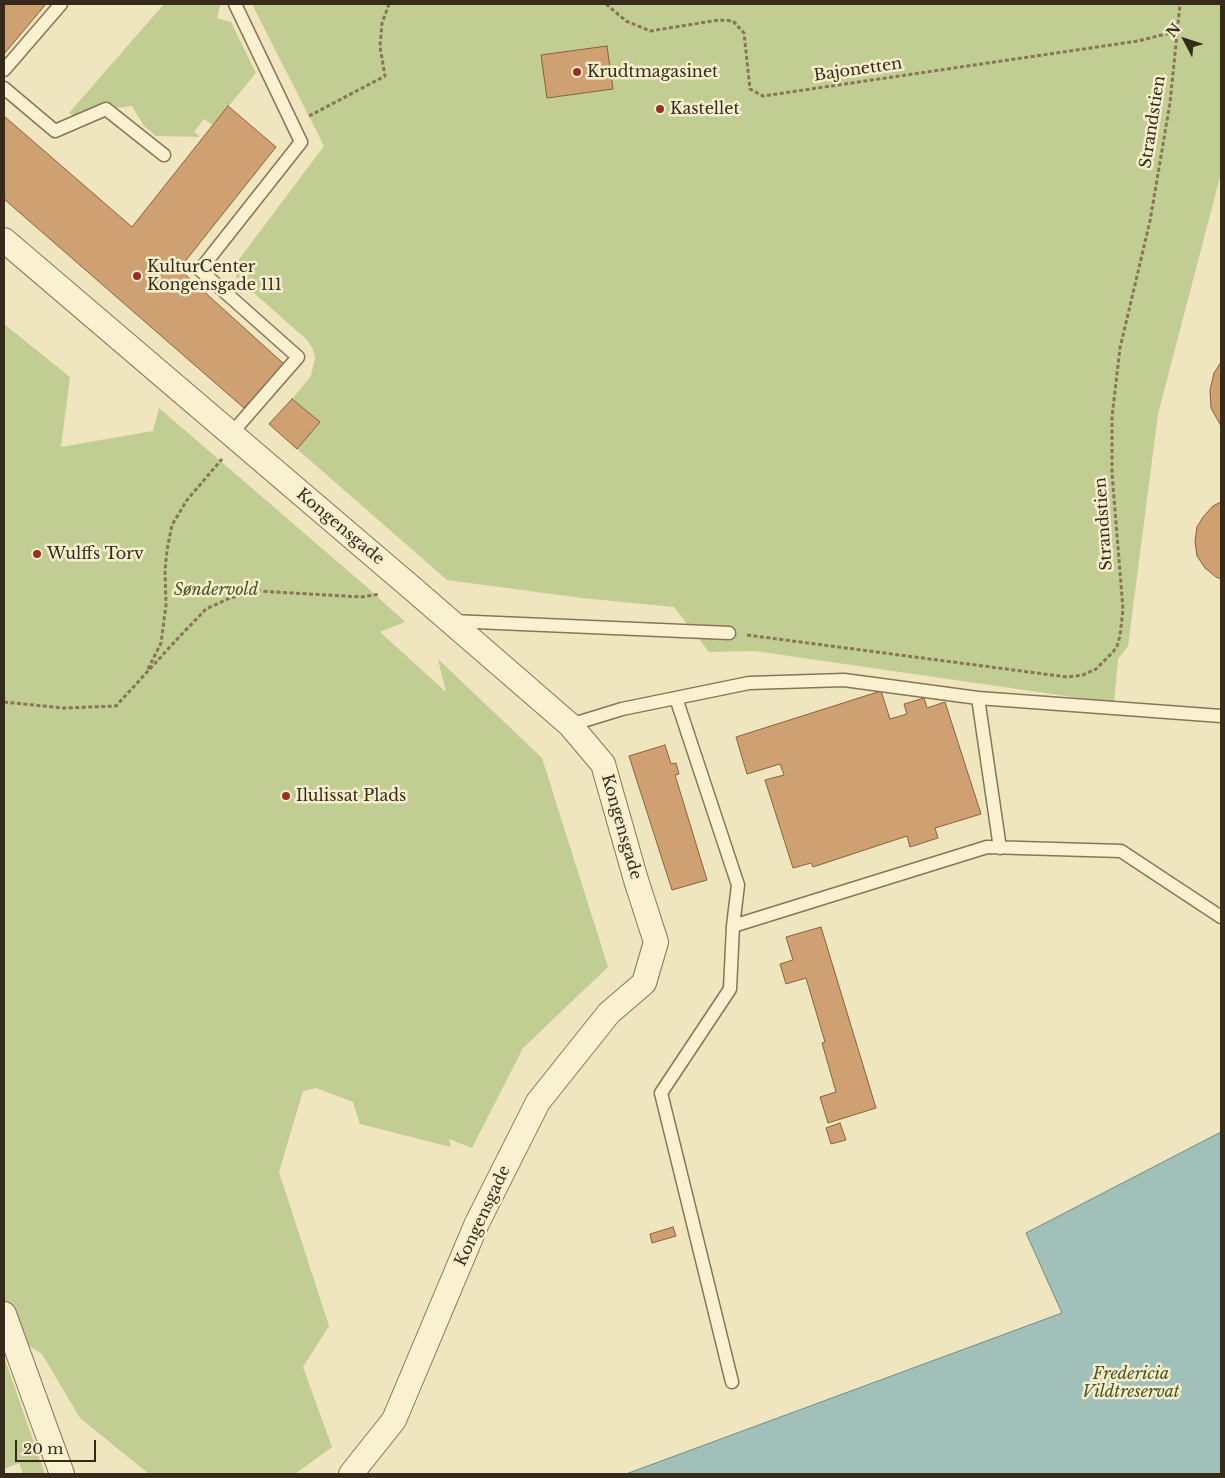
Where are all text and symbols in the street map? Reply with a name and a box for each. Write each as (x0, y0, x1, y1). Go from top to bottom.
north arrow (1160, 15, 1210, 65)
text: N (1162, 20, 1185, 41)
street label: Bajonetten (813, 54, 903, 86)
place label: Krudtmagasinet (587, 62, 718, 82)
marker: Krudtmagasinet (571, 66, 583, 78)
street label: Strandstien (1136, 74, 1170, 170)
place label: Kastellet (670, 99, 739, 119)
marker: Kastellet (654, 103, 666, 115)
place label: KulturCenter Kongensgade 111 (147, 257, 282, 295)
marker: KulturCenter Kongensgade 111 (131, 270, 143, 282)
street label: Strandstien (1091, 477, 1117, 571)
street label: Kongensgade (292, 485, 388, 569)
place label: Wulffs Torv (47, 544, 144, 564)
marker: Wulffs Torv (31, 548, 43, 560)
park label: Søndervold (174, 580, 258, 600)
street label: Kongensgade (597, 772, 645, 882)
place label: Ilulissat Plads (296, 786, 406, 806)
marker: Ilulissat Plads (280, 790, 292, 802)
street label: Kongensgade (451, 1163, 515, 1269)
park label: Fredericia Vildtreservat (1082, 1364, 1180, 1402)
scale bar (18, 1430, 99, 1462)
text: 20 m (23, 1439, 63, 1458)

